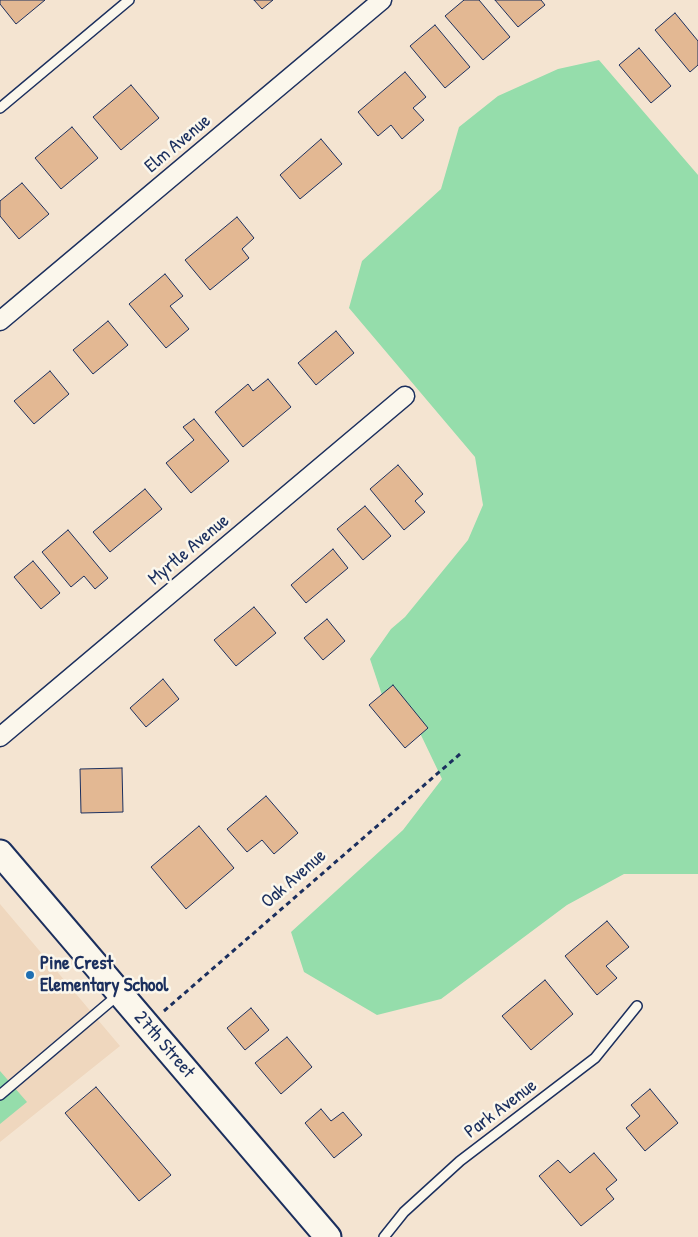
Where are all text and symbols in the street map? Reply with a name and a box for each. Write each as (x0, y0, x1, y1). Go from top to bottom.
street label: Elm Avenue (140, 110, 216, 178)
street label: Myrtle Avenue (144, 510, 234, 590)
street label: Oak Avenue (257, 845, 331, 913)
place label: Pine Crest Elementary School (40, 953, 168, 997)
marker: Pine Crest Elementary School (24, 969, 36, 981)
street label: 27th Street (129, 1007, 199, 1083)
street label: Park Avenue (460, 1075, 542, 1143)

